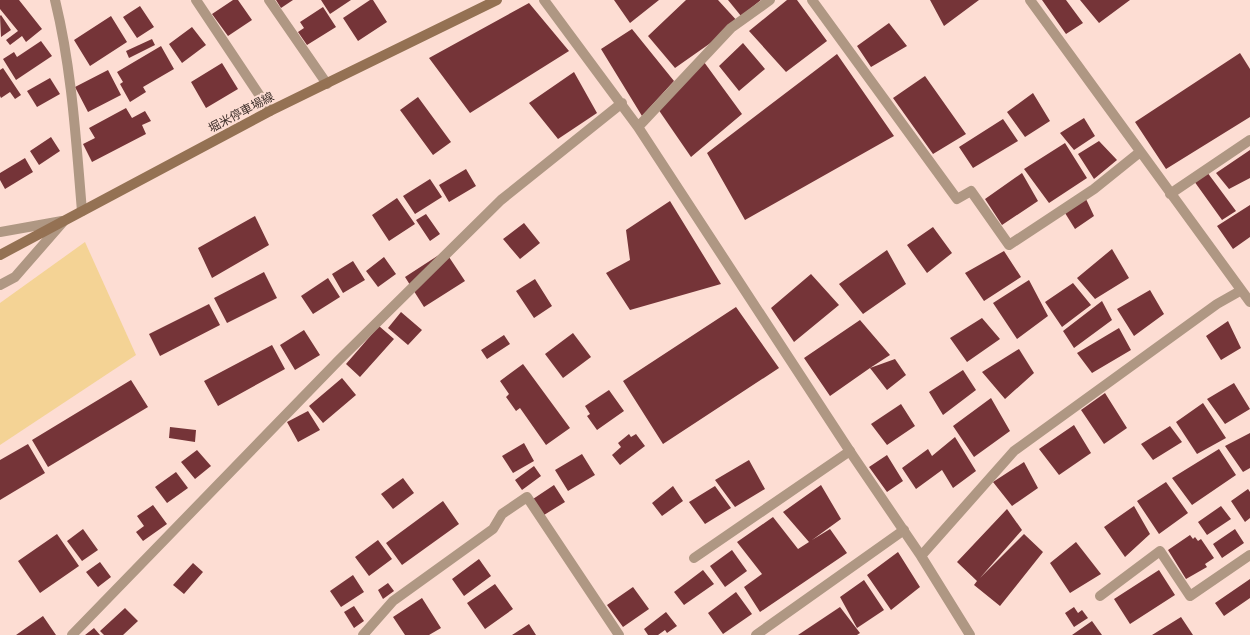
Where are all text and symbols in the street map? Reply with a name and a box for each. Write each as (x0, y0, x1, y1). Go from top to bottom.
street label: 堀米停車場線 (205, 88, 277, 136)

